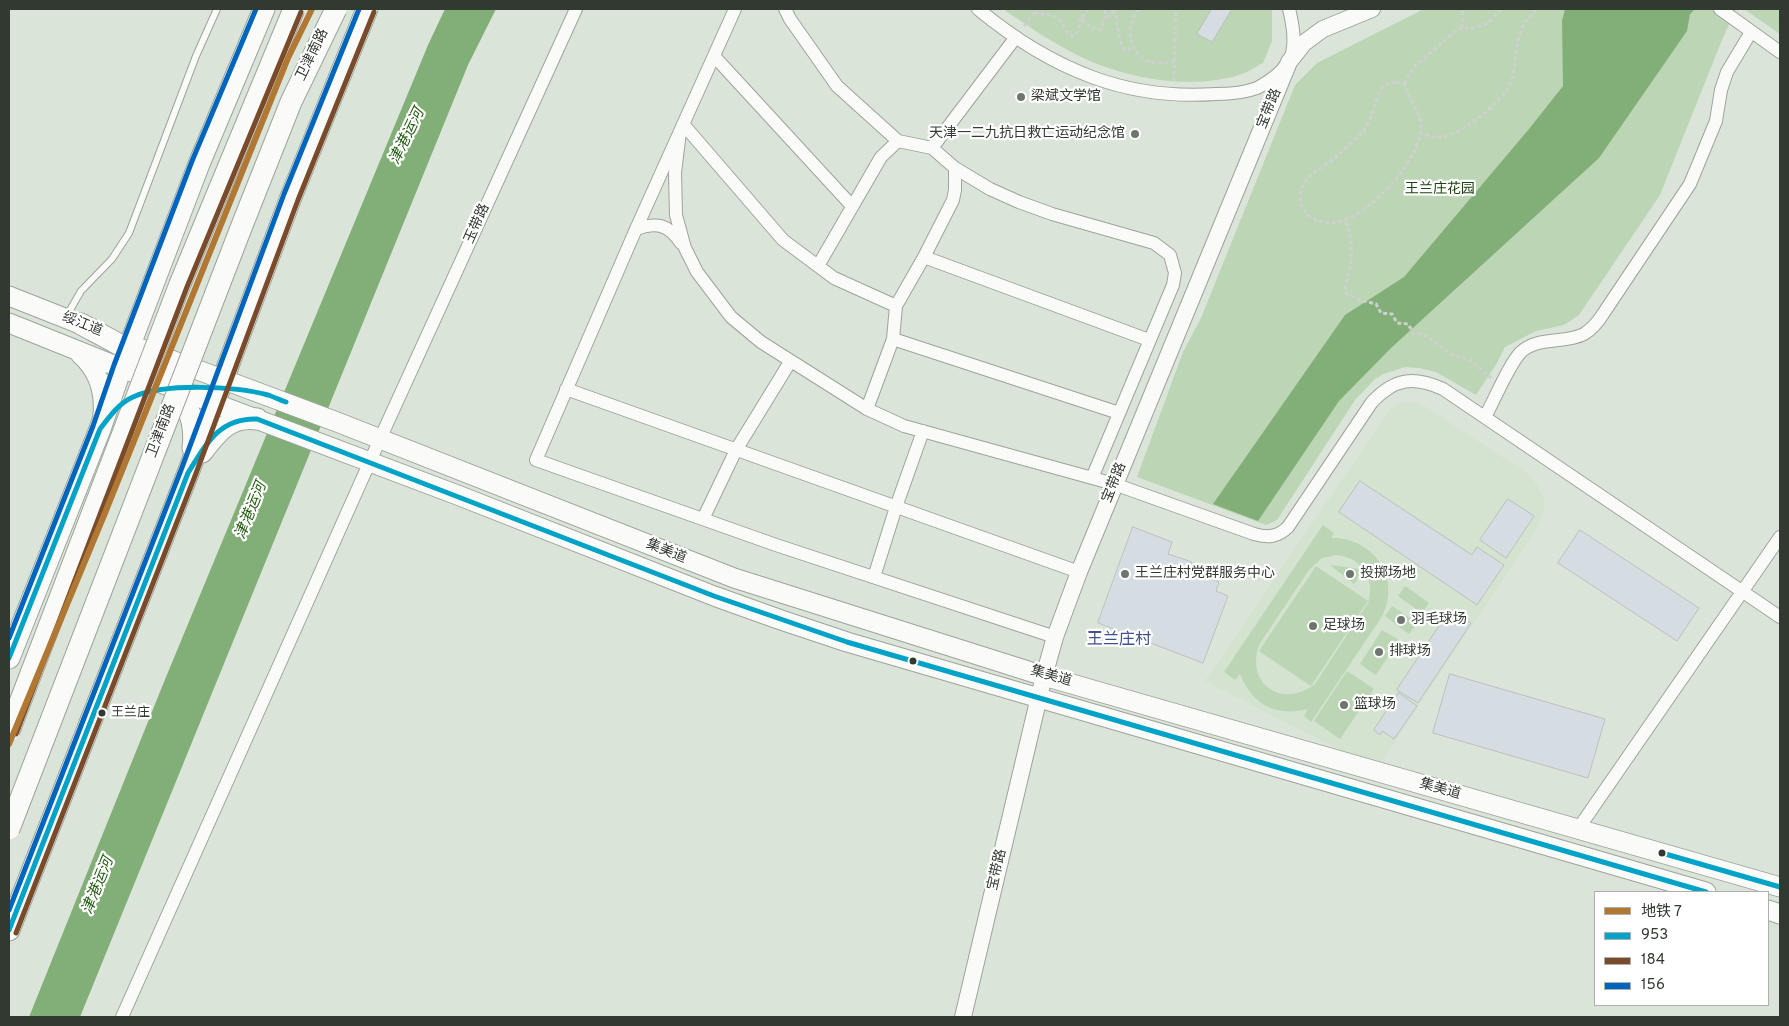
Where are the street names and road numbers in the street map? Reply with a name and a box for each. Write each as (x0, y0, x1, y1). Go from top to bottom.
street label: 卫津南路 (293, 26, 333, 84)
street label: 宝带路 (1254, 86, 1286, 132)
street label: 玉带路 (462, 201, 494, 247)
street label: 绥江道 (59, 309, 105, 341)
street label: 卫津南路 (144, 402, 180, 460)
street label: 宝带路 (1099, 460, 1131, 506)
street label: 集美道 (643, 536, 689, 568)
street label: 集美道 (1028, 663, 1074, 691)
street label: 集美道 (1417, 776, 1463, 804)
street label: 宝带路 (985, 848, 1011, 892)

